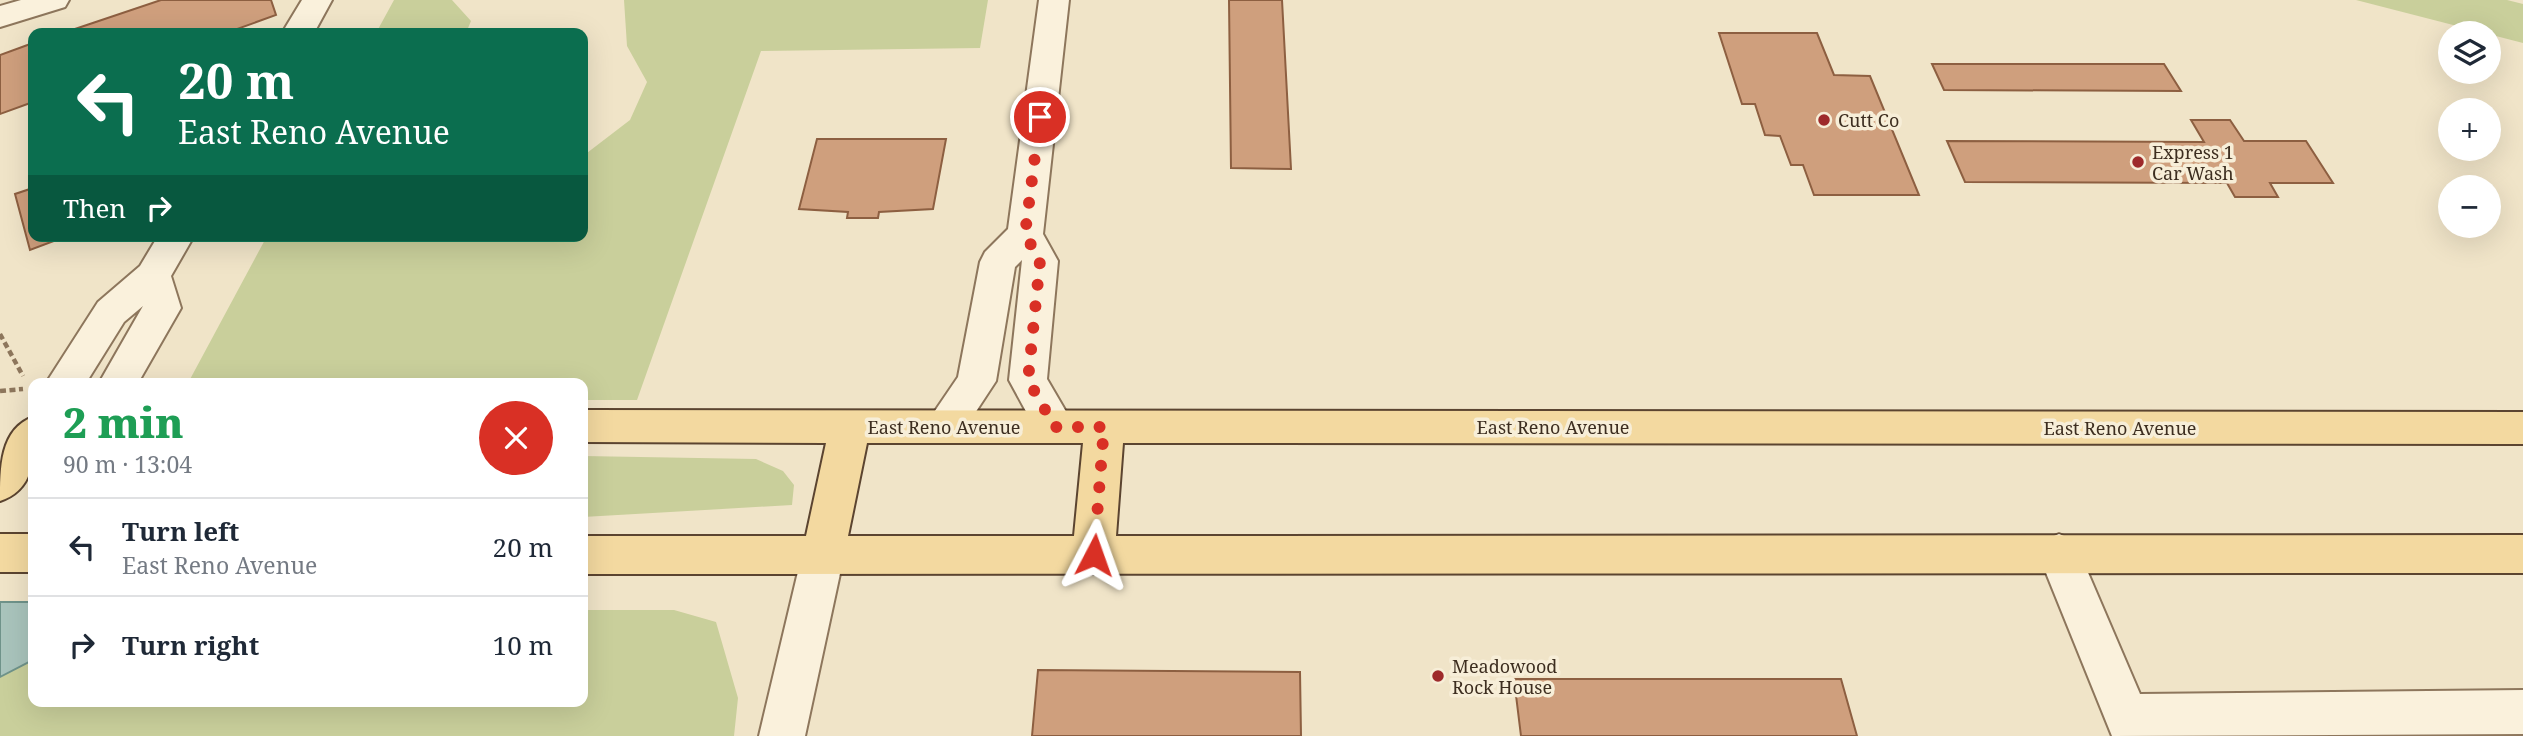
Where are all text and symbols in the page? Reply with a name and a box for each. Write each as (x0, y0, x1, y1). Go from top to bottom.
map controls (2438, 21, 2501, 238)
button: layers (2438, 21, 2501, 84)
text: 20 m (178, 47, 294, 113)
icon: left (63, 56, 154, 147)
pin (1010, 87, 1070, 147)
icon: arrive (1021, 98, 1059, 136)
button: + (2438, 98, 2501, 161)
place label: Cutt Co (1838, 108, 1899, 132)
text: East Reno Avenue (178, 110, 450, 153)
marker: Cutt Co (1816, 112, 1832, 128)
place label: Express 1 Car Wash (2152, 140, 2234, 185)
marker: Express 1 Car Wash (2130, 154, 2146, 170)
button: − (2438, 175, 2501, 238)
icon: right (140, 189, 178, 227)
text: Then (63, 190, 126, 226)
text: 2 min (63, 393, 184, 450)
button: close (479, 401, 553, 475)
street label: East Reno Avenue (868, 415, 1020, 439)
street label: East Reno Avenue (1477, 415, 1629, 439)
street label: East Reno Avenue (2044, 416, 2196, 440)
text: 90 m · 13:04 (63, 448, 192, 480)
text: Turn left (122, 513, 239, 549)
position arrow (1057, 518, 1131, 592)
icon: left (63, 528, 101, 566)
text: 20 m (493, 529, 553, 565)
text: East Reno Avenue (122, 549, 317, 581)
icon: right (63, 626, 101, 664)
text: Turn right (122, 627, 259, 663)
text: 10 m (493, 627, 553, 663)
place label: Meadowood Rock House (1452, 654, 1557, 699)
marker: Meadowood Rock House (1430, 668, 1446, 684)

